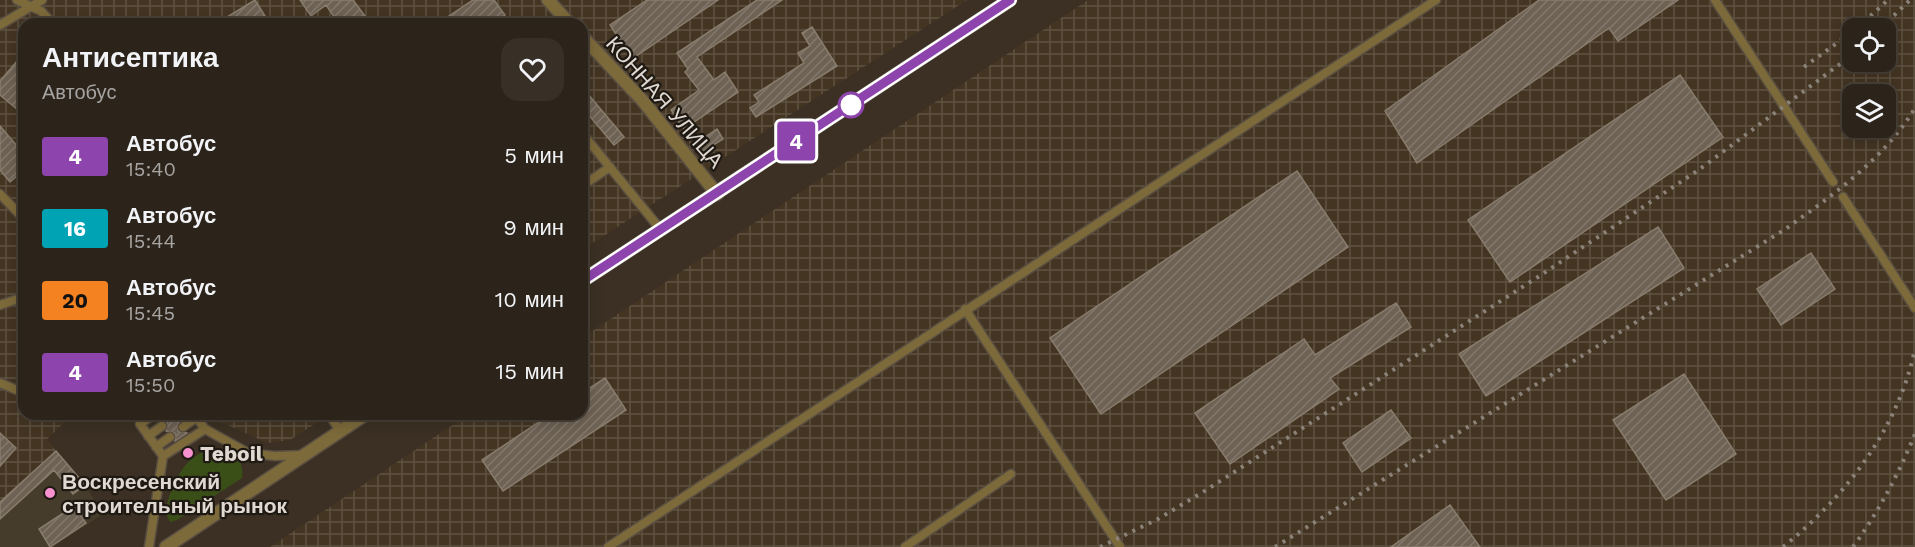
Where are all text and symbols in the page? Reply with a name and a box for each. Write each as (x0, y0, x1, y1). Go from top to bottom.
map controls (1842, 18, 1896, 138)
button: locate (1842, 18, 1896, 72)
street label: КОННАЯ УЛИЦА (601, 31, 729, 173)
button: heart (501, 38, 564, 101)
text: Антисептика (42, 41, 219, 74)
text: Автобус (42, 80, 116, 104)
button: layers (1842, 84, 1896, 138)
unlabelled marker (838, 92, 864, 118)
line badge: 4 (776, 122, 816, 160)
text: 4 (789, 129, 803, 154)
text: Автобус (126, 131, 216, 156)
text: 5 мин (504, 143, 564, 168)
text: 4 (68, 144, 82, 169)
text: 15:40 (126, 157, 176, 181)
text: Автобус (126, 203, 216, 228)
text: 9 мин (503, 215, 564, 240)
text: 16 (64, 216, 86, 241)
text: 15:44 (126, 229, 176, 253)
text: Автобус (126, 275, 216, 300)
text: 10 мин (495, 287, 564, 312)
text: 20 (62, 288, 88, 313)
text: 15:45 (126, 301, 175, 325)
text: Автобус (126, 347, 216, 372)
text: 15 мин (496, 359, 564, 384)
text: 4 (68, 360, 82, 385)
text: 15:50 (126, 373, 175, 397)
place label: Teboil (200, 441, 263, 466)
marker: Teboil (181, 446, 195, 460)
place label: Воскресенский строительный рынок (62, 469, 288, 518)
marker: Воскресенский строительный рынок (43, 486, 57, 500)

